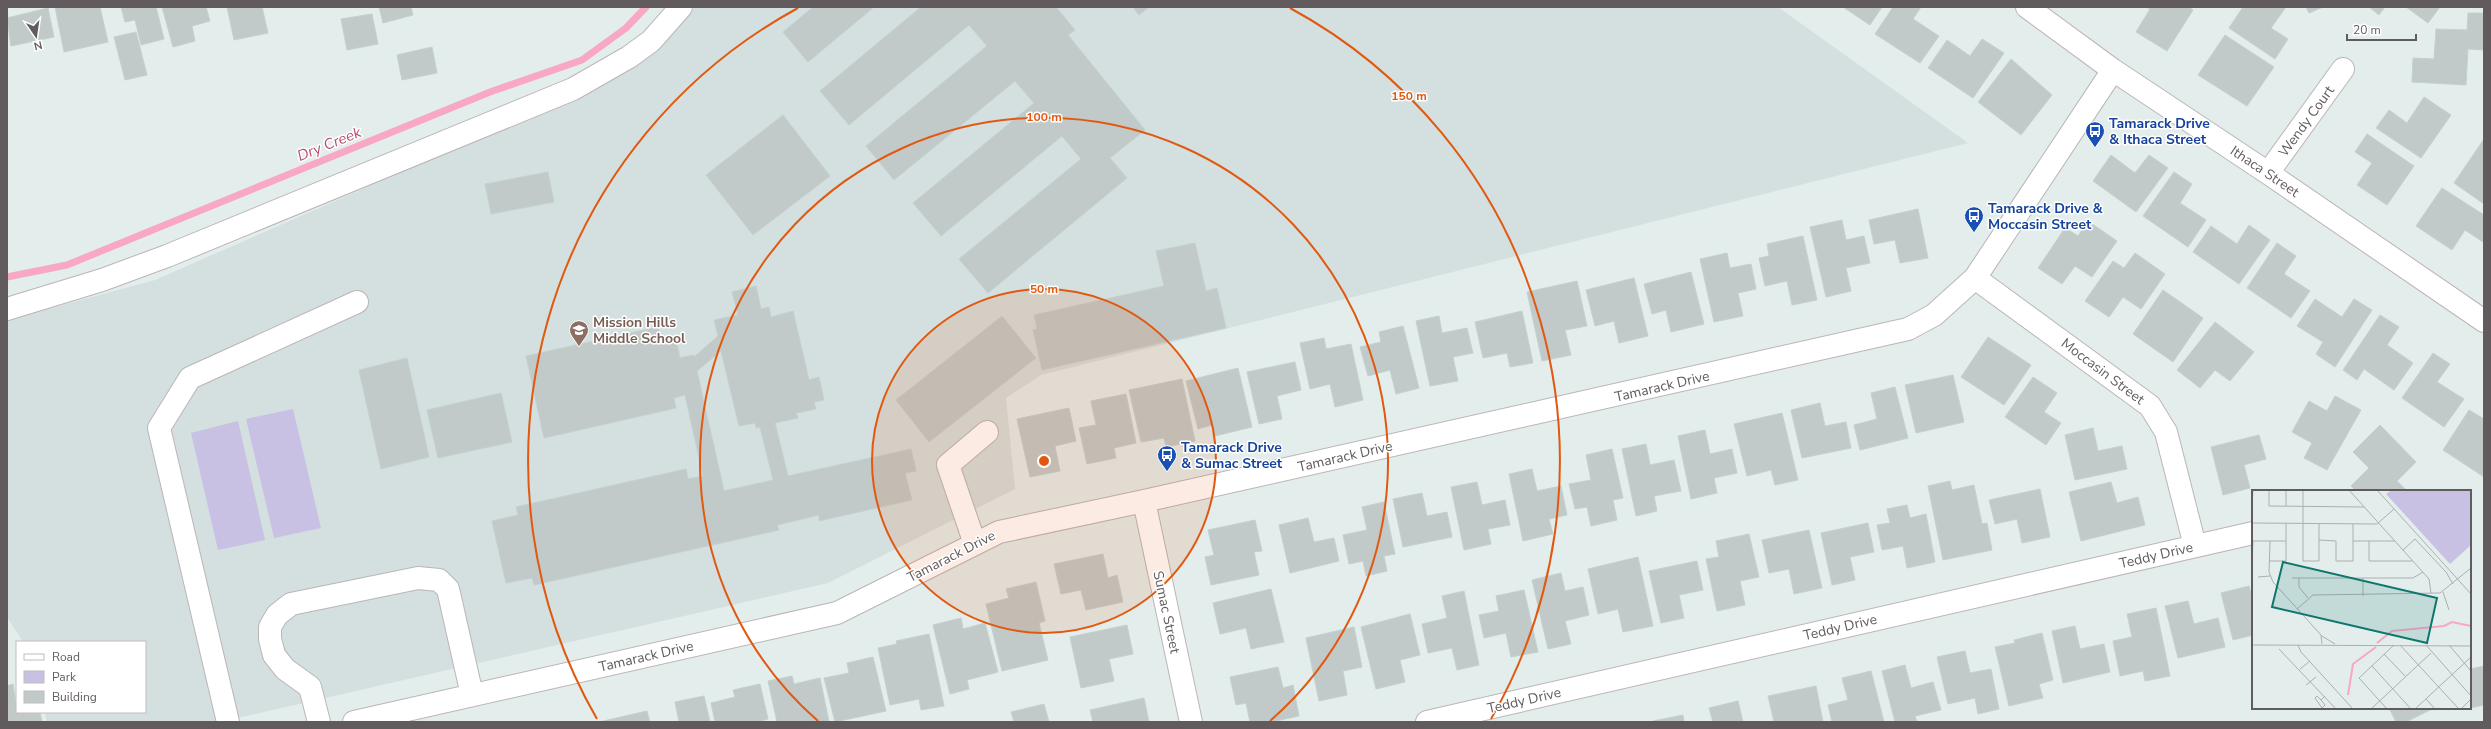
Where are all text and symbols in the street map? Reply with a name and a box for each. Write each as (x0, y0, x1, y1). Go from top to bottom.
north arrow (16, 16, 56, 56)
scale bar (2347, 16, 2416, 42)
text: 20 m (2353, 22, 2381, 38)
text: N (32, 37, 44, 53)
street label: Wendy Court (2274, 82, 2339, 161)
text: 150 m (1391, 88, 1427, 104)
text: 100 m (1026, 109, 1062, 125)
place label: Tamarack Drive & Ithaca Street (2109, 114, 2210, 149)
bus stop icon: Tamarack Drive & Ithaca Street (2084, 120, 2106, 148)
water label: Dry Creek (294, 122, 364, 166)
street label: Ithaca Street (2226, 141, 2303, 202)
place label: Tamarack Drive & Moccasin Street (1988, 199, 2103, 234)
bus stop icon: Tamarack Drive & Moccasin Street (1963, 205, 1985, 233)
text: 50 m (1030, 281, 1058, 297)
place label: Mission Hills Middle School (593, 313, 686, 348)
school or university icon: Mission Hills Middle School (568, 319, 590, 347)
street label: Moccasin Street (2057, 334, 2148, 409)
street label: Tamarack Drive (1613, 366, 1711, 407)
street label: Tamarack Drive (1296, 436, 1394, 477)
place label: Tamarack Drive & Sumac Street (1181, 438, 1283, 473)
bus stop icon: Tamarack Drive & Sumac Street (1156, 444, 1178, 472)
centre of rings (1037, 454, 1051, 468)
inset map (2252, 490, 2471, 709)
street label: Tamarack Drive (904, 526, 999, 587)
street label: Teddy Drive (2117, 538, 2195, 573)
street label: Sumac Street (1148, 569, 1185, 655)
street label: Teddy Drive (1801, 610, 1879, 645)
street label: Tamarack Drive (597, 636, 695, 677)
legend (16, 641, 146, 713)
text: Road (52, 649, 80, 665)
text: Park (52, 669, 77, 685)
street label: Teddy Drive (1485, 683, 1563, 718)
text: Building (52, 689, 97, 705)

